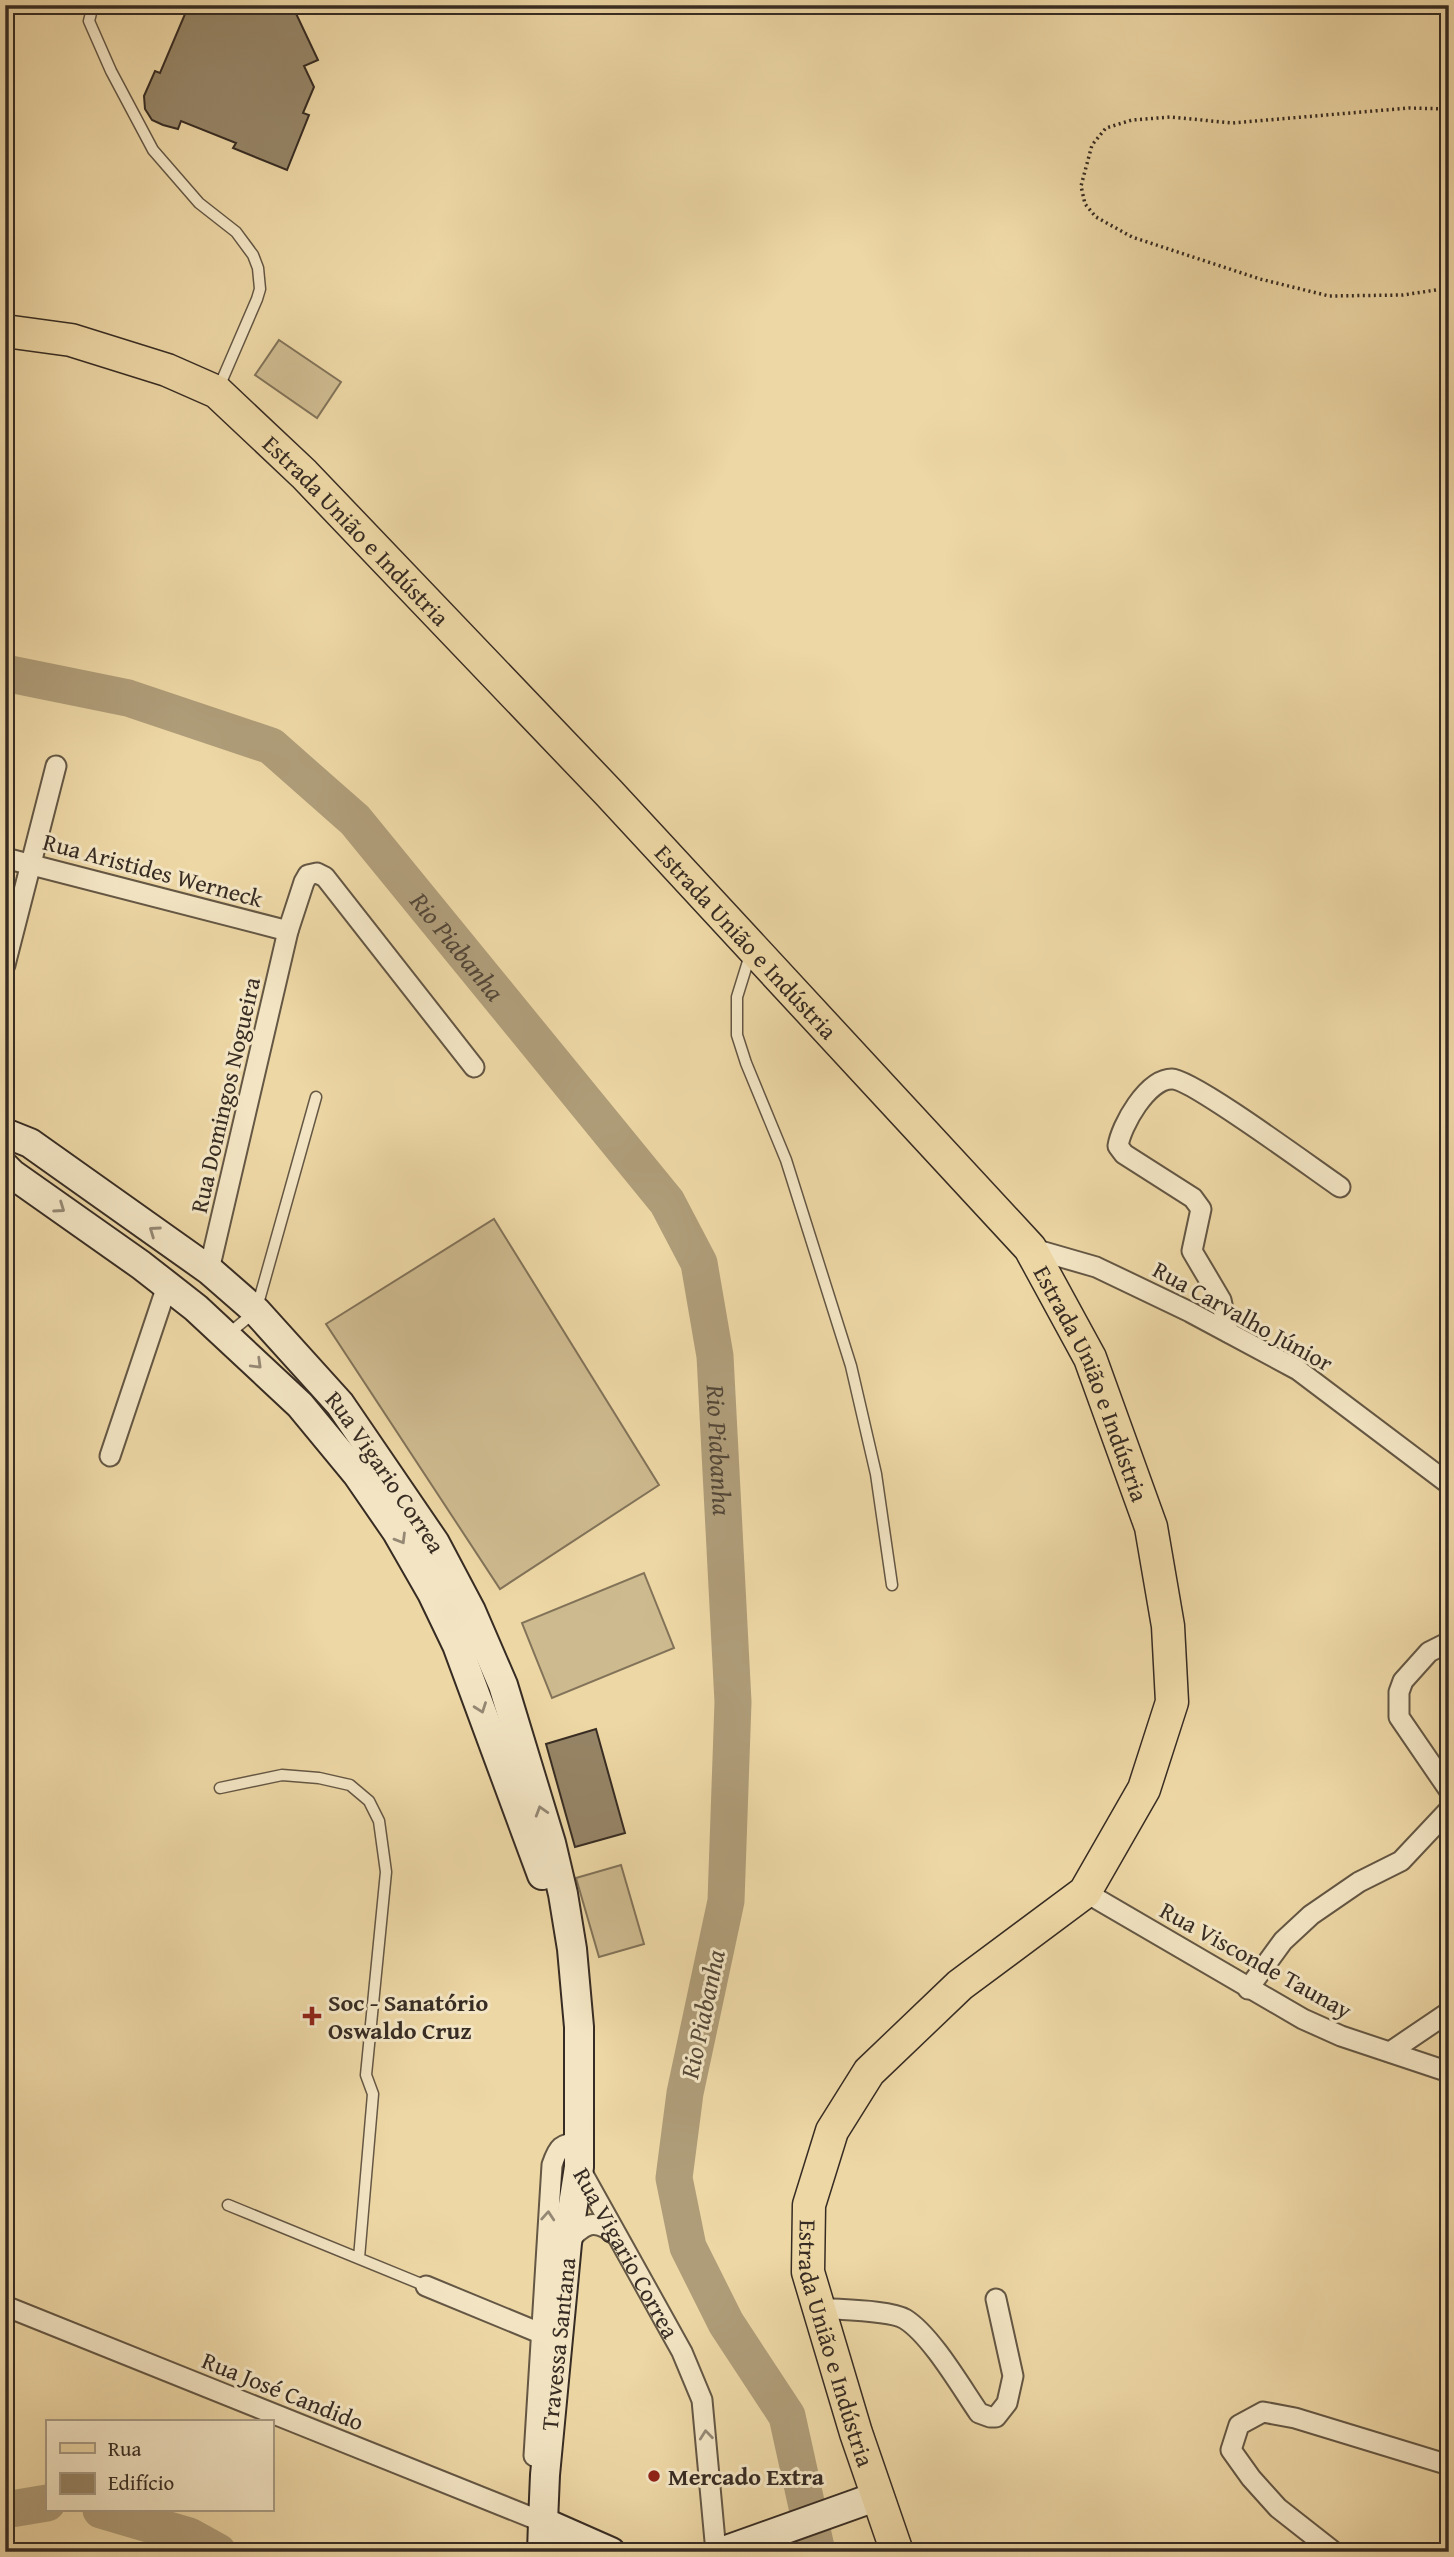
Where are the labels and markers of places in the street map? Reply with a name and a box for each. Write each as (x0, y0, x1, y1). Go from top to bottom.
place label: Soc - Sanatório Oswaldo Cruz (328, 1985, 488, 2048)
marker: Soc - Sanatório Oswaldo Cruz (302, 2006, 322, 2026)
place label: Mercado Extra (668, 2459, 825, 2494)
marker: Mercado Extra (646, 2468, 662, 2484)

